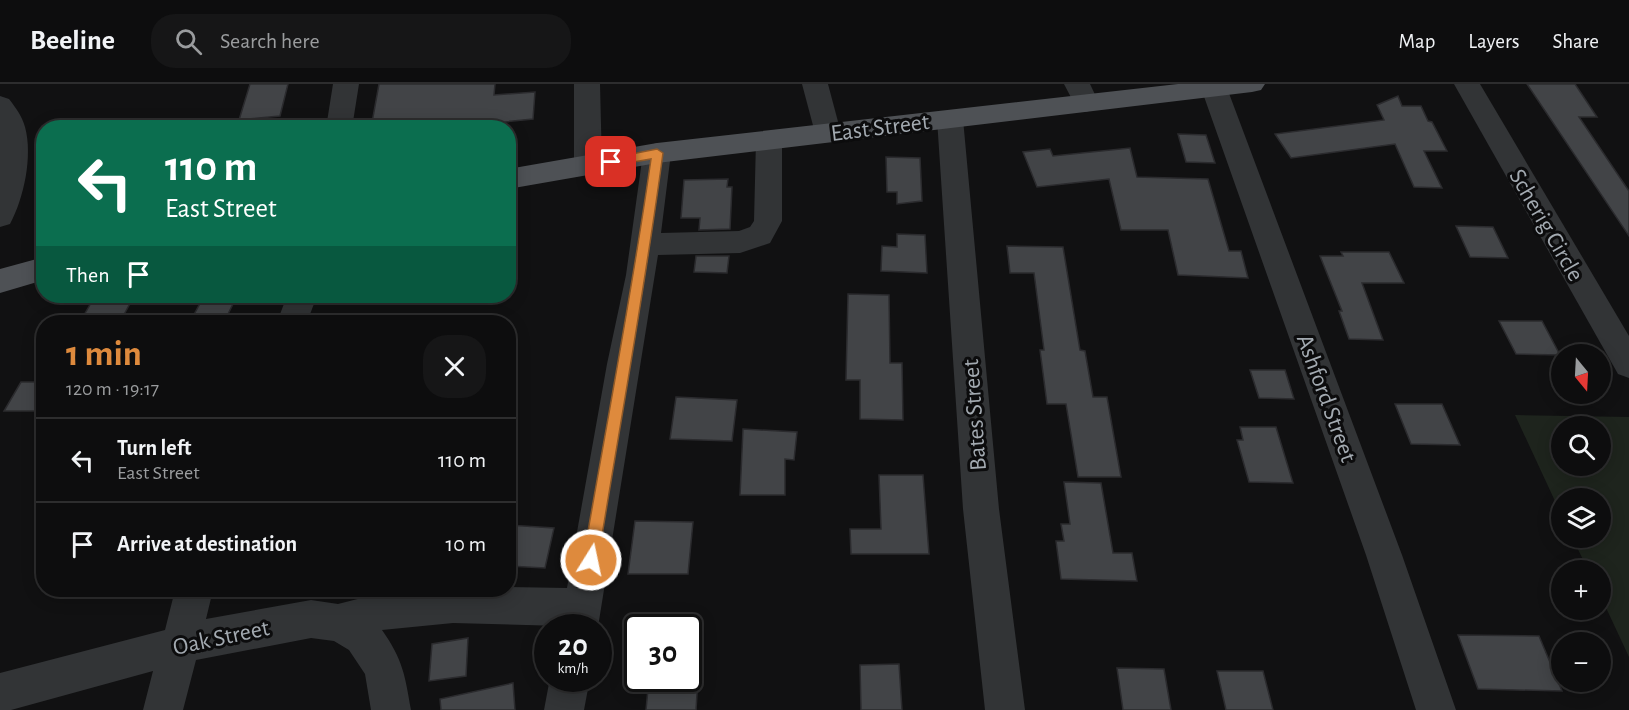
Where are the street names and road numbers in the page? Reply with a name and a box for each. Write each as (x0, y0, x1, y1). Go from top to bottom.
street label: East Street (829, 110, 931, 146)
street label: Scherig Circle (1504, 165, 1588, 286)
street label: Ashford Street (1292, 331, 1360, 466)
street label: Bates Street (959, 358, 991, 471)
street label: Oak Street (171, 616, 272, 660)

